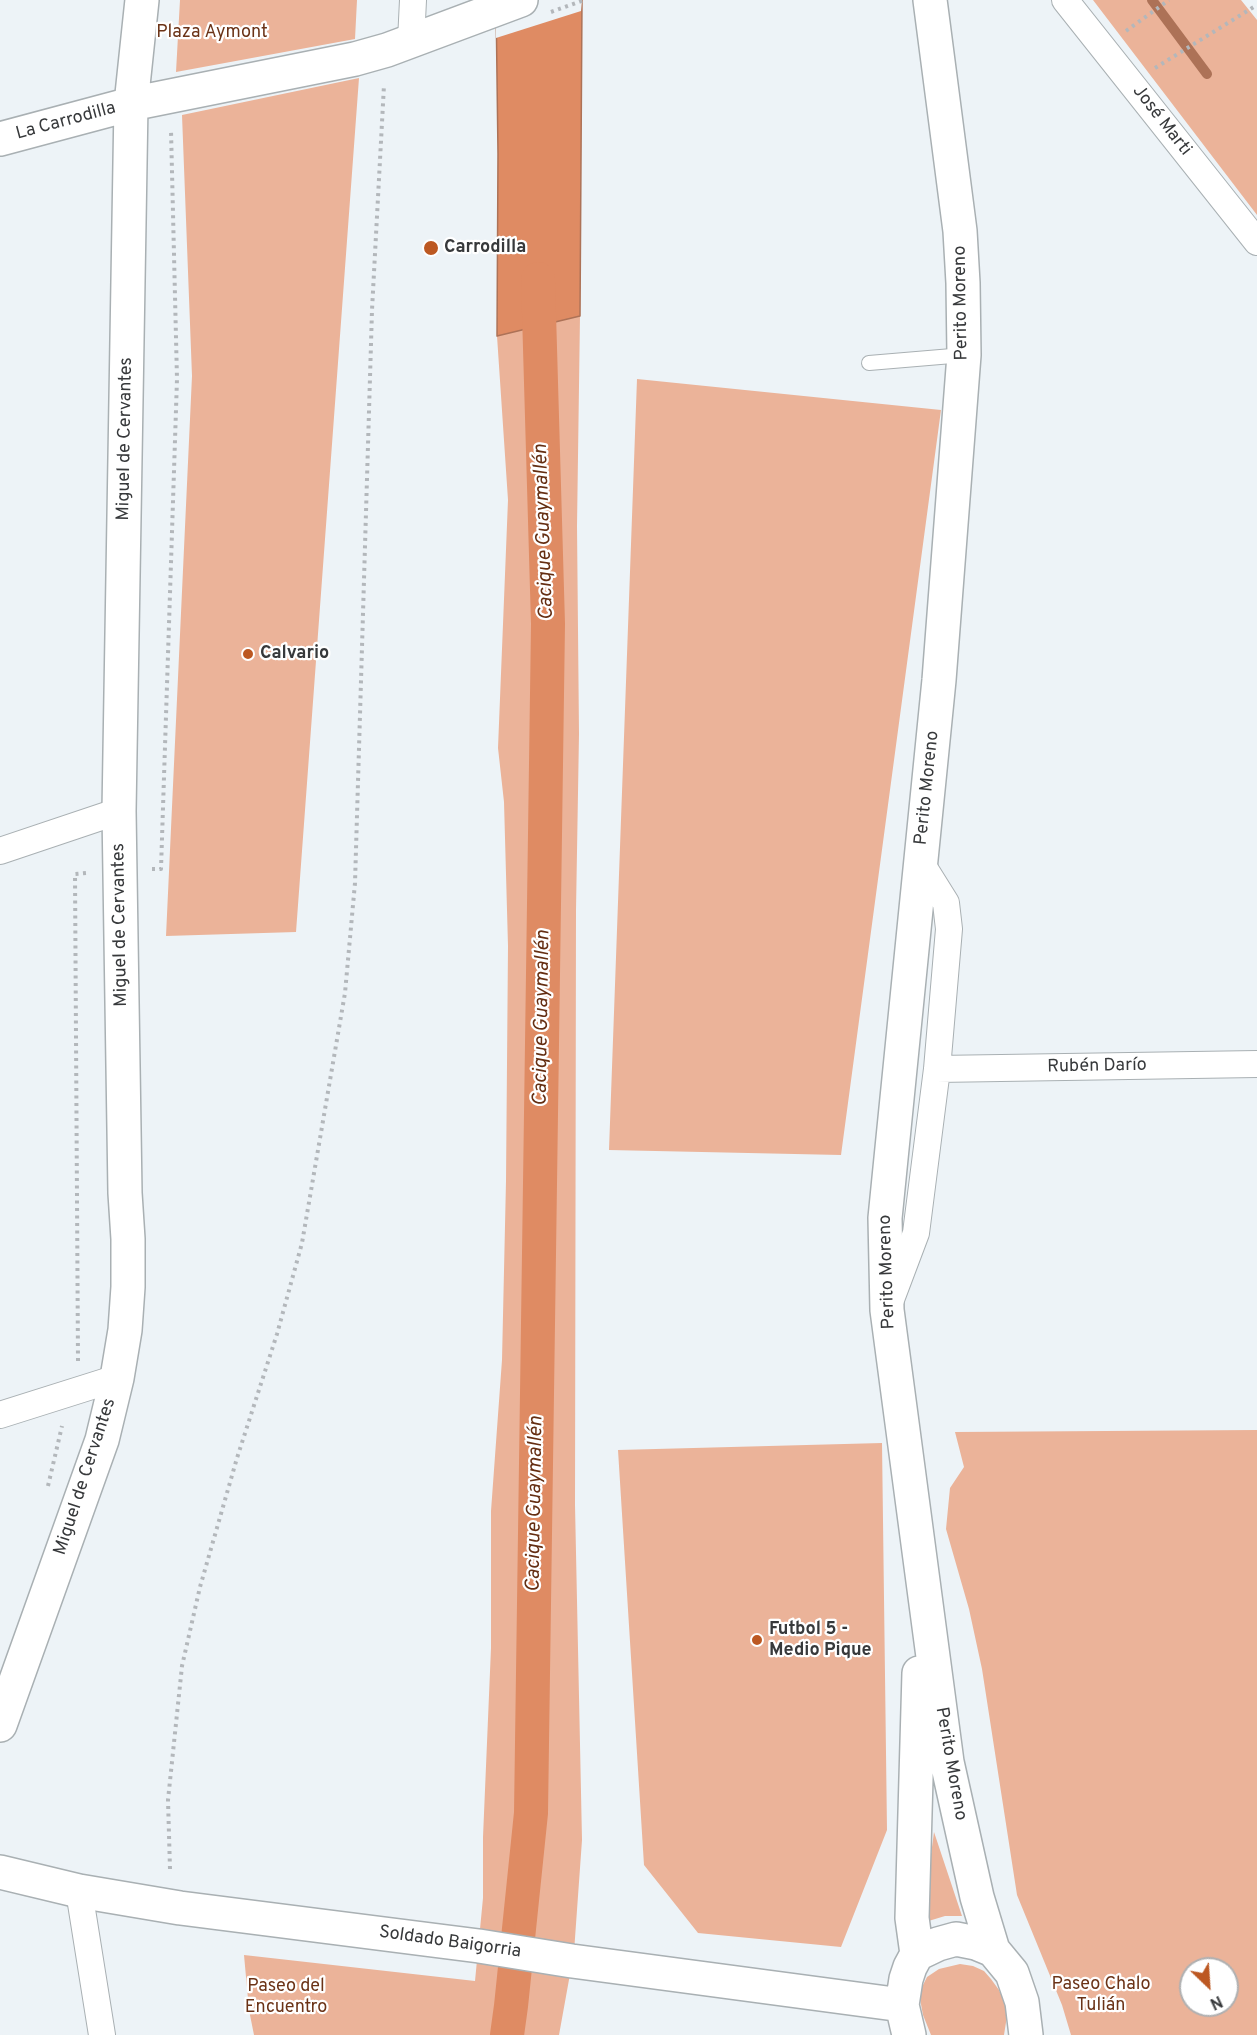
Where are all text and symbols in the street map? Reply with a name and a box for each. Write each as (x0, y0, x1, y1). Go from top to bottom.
park label: Plaza Aymont (156, 22, 268, 44)
street label: José Marti (1127, 81, 1195, 161)
street label: La Carrodilla (14, 98, 118, 146)
place label: Carrodilla (444, 237, 526, 259)
marker: Carrodilla (422, 239, 440, 257)
street label: Perito Moreno (950, 245, 974, 361)
street label: Miguel de Cervantes (114, 357, 138, 521)
water label: Cacique Guaymallén (530, 444, 560, 620)
place label: Calvario (260, 643, 329, 665)
marker: Calvario (241, 647, 255, 661)
street label: Perito Moreno (911, 730, 945, 846)
street label: Miguel de Cervantes (109, 843, 133, 1007)
water label: Cacique Guaymallén (529, 930, 557, 1106)
street label: Rubén Darío (1047, 1055, 1147, 1079)
street label: Perito Moreno (875, 1214, 901, 1330)
street label: Miguel de Cervantes (50, 1396, 122, 1558)
water label: Cacique Guaymallén (522, 1416, 550, 1592)
place label: Futbol 5 - Medio Pique (769, 1619, 872, 1662)
marker: Futbol 5 - Medio Pique (750, 1633, 764, 1647)
street label: Perito Moreno (929, 1706, 971, 1822)
street label: Soldado Baigorria (378, 1922, 522, 1964)
north arrow (1179, 1957, 1239, 2017)
park label: Paseo Chalo Tulián (1051, 1974, 1151, 2016)
park label: Paseo del Encuentro (245, 1976, 327, 2018)
text: N (1206, 1990, 1225, 2013)

